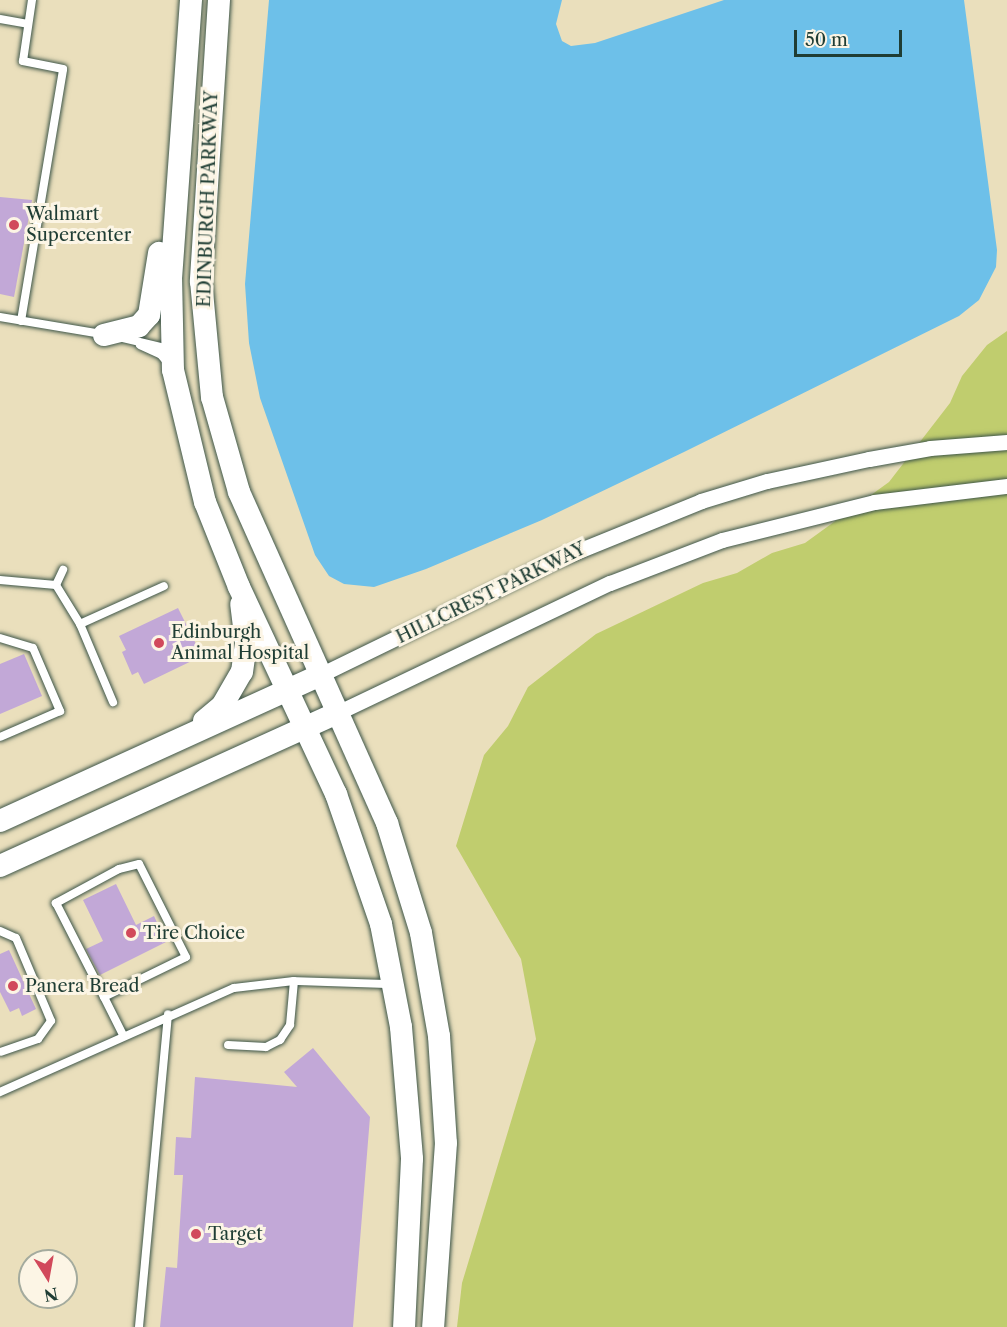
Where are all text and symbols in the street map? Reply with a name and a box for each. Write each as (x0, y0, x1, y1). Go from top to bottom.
scale bar (797, 18, 905, 56)
text: 50 m (805, 29, 848, 51)
street label: EDINBURGH PARKWAY (193, 90, 223, 308)
place label: Walmart Supercenter (26, 204, 131, 246)
marker: Walmart Supercenter (7, 218, 21, 232)
street label: HILLCREST PARKWAY (392, 538, 590, 648)
place label: Edinburgh Animal Hospital (171, 622, 309, 664)
marker: Edinburgh Animal Hospital (152, 636, 166, 650)
place label: Tire Choice (143, 922, 245, 944)
marker: Tire Choice (124, 926, 138, 940)
place label: Panera Bread (25, 975, 140, 997)
marker: Panera Bread (6, 979, 20, 993)
place label: Target (208, 1223, 263, 1245)
marker: Target (189, 1227, 203, 1241)
north arrow (18, 1249, 78, 1309)
text: N (42, 1284, 60, 1306)

